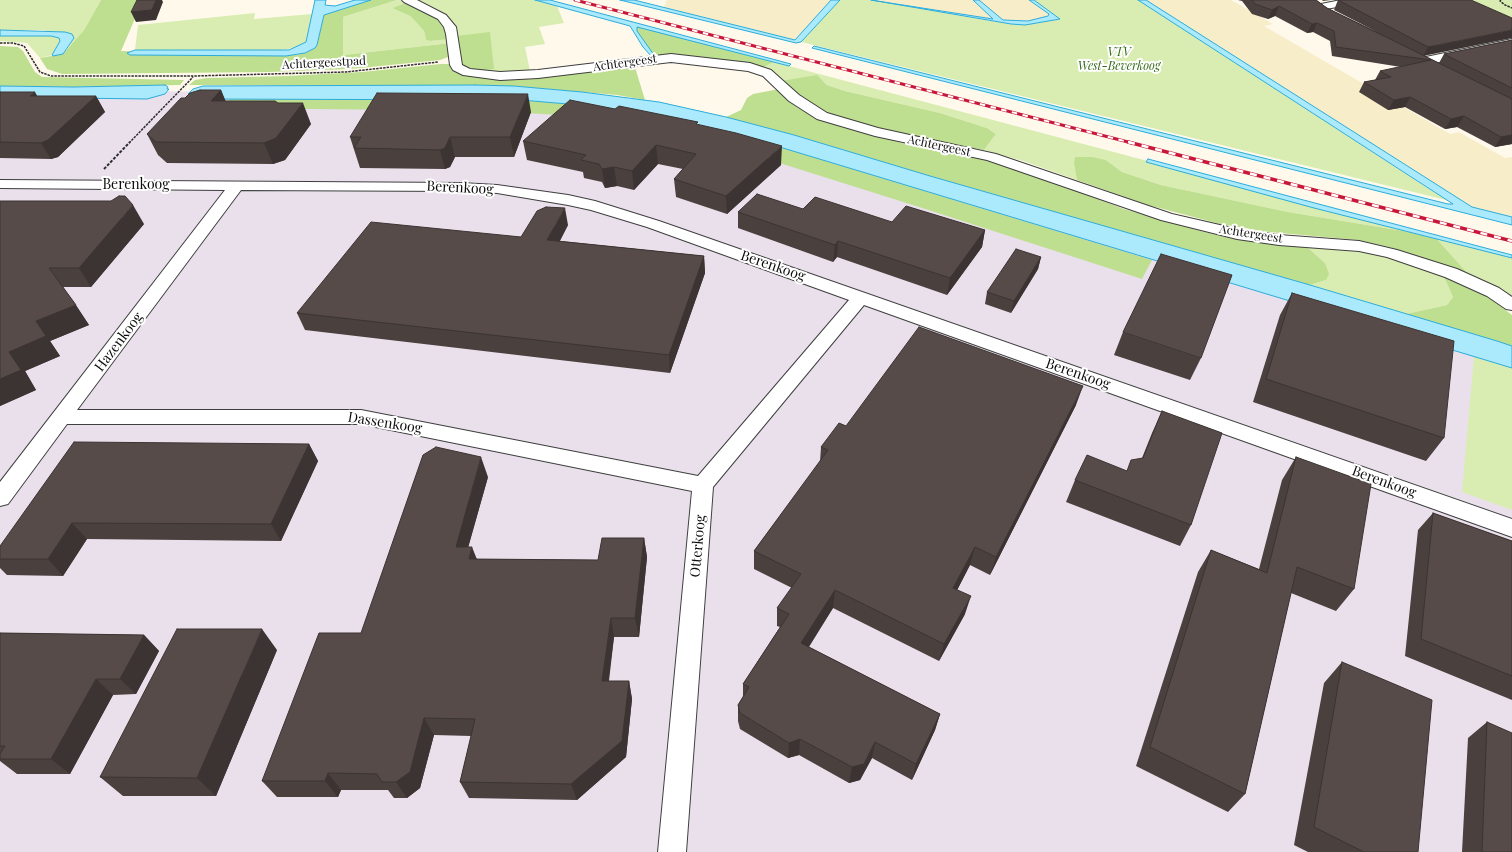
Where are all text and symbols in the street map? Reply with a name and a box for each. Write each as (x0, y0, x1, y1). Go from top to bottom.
park label: VTV West-Beverkoog (1078, 45, 1160, 73)
street label: Achtergeest (592, 51, 658, 75)
street label: Achtergeestpad (282, 54, 366, 72)
street label: Achtergeest (906, 132, 972, 160)
street label: Berenkoog (102, 177, 170, 193)
street label: Berenkoog (426, 178, 494, 198)
street label: Achtergeest (1218, 222, 1284, 246)
street label: Berenkoog (738, 247, 808, 285)
street label: Hazenkoog (91, 309, 147, 375)
street label: Berenkoog (1043, 355, 1113, 393)
street label: Dassenkoog (347, 409, 423, 437)
street label: Berenkoog (1350, 463, 1418, 501)
street label: Otterkoog (687, 514, 709, 578)

